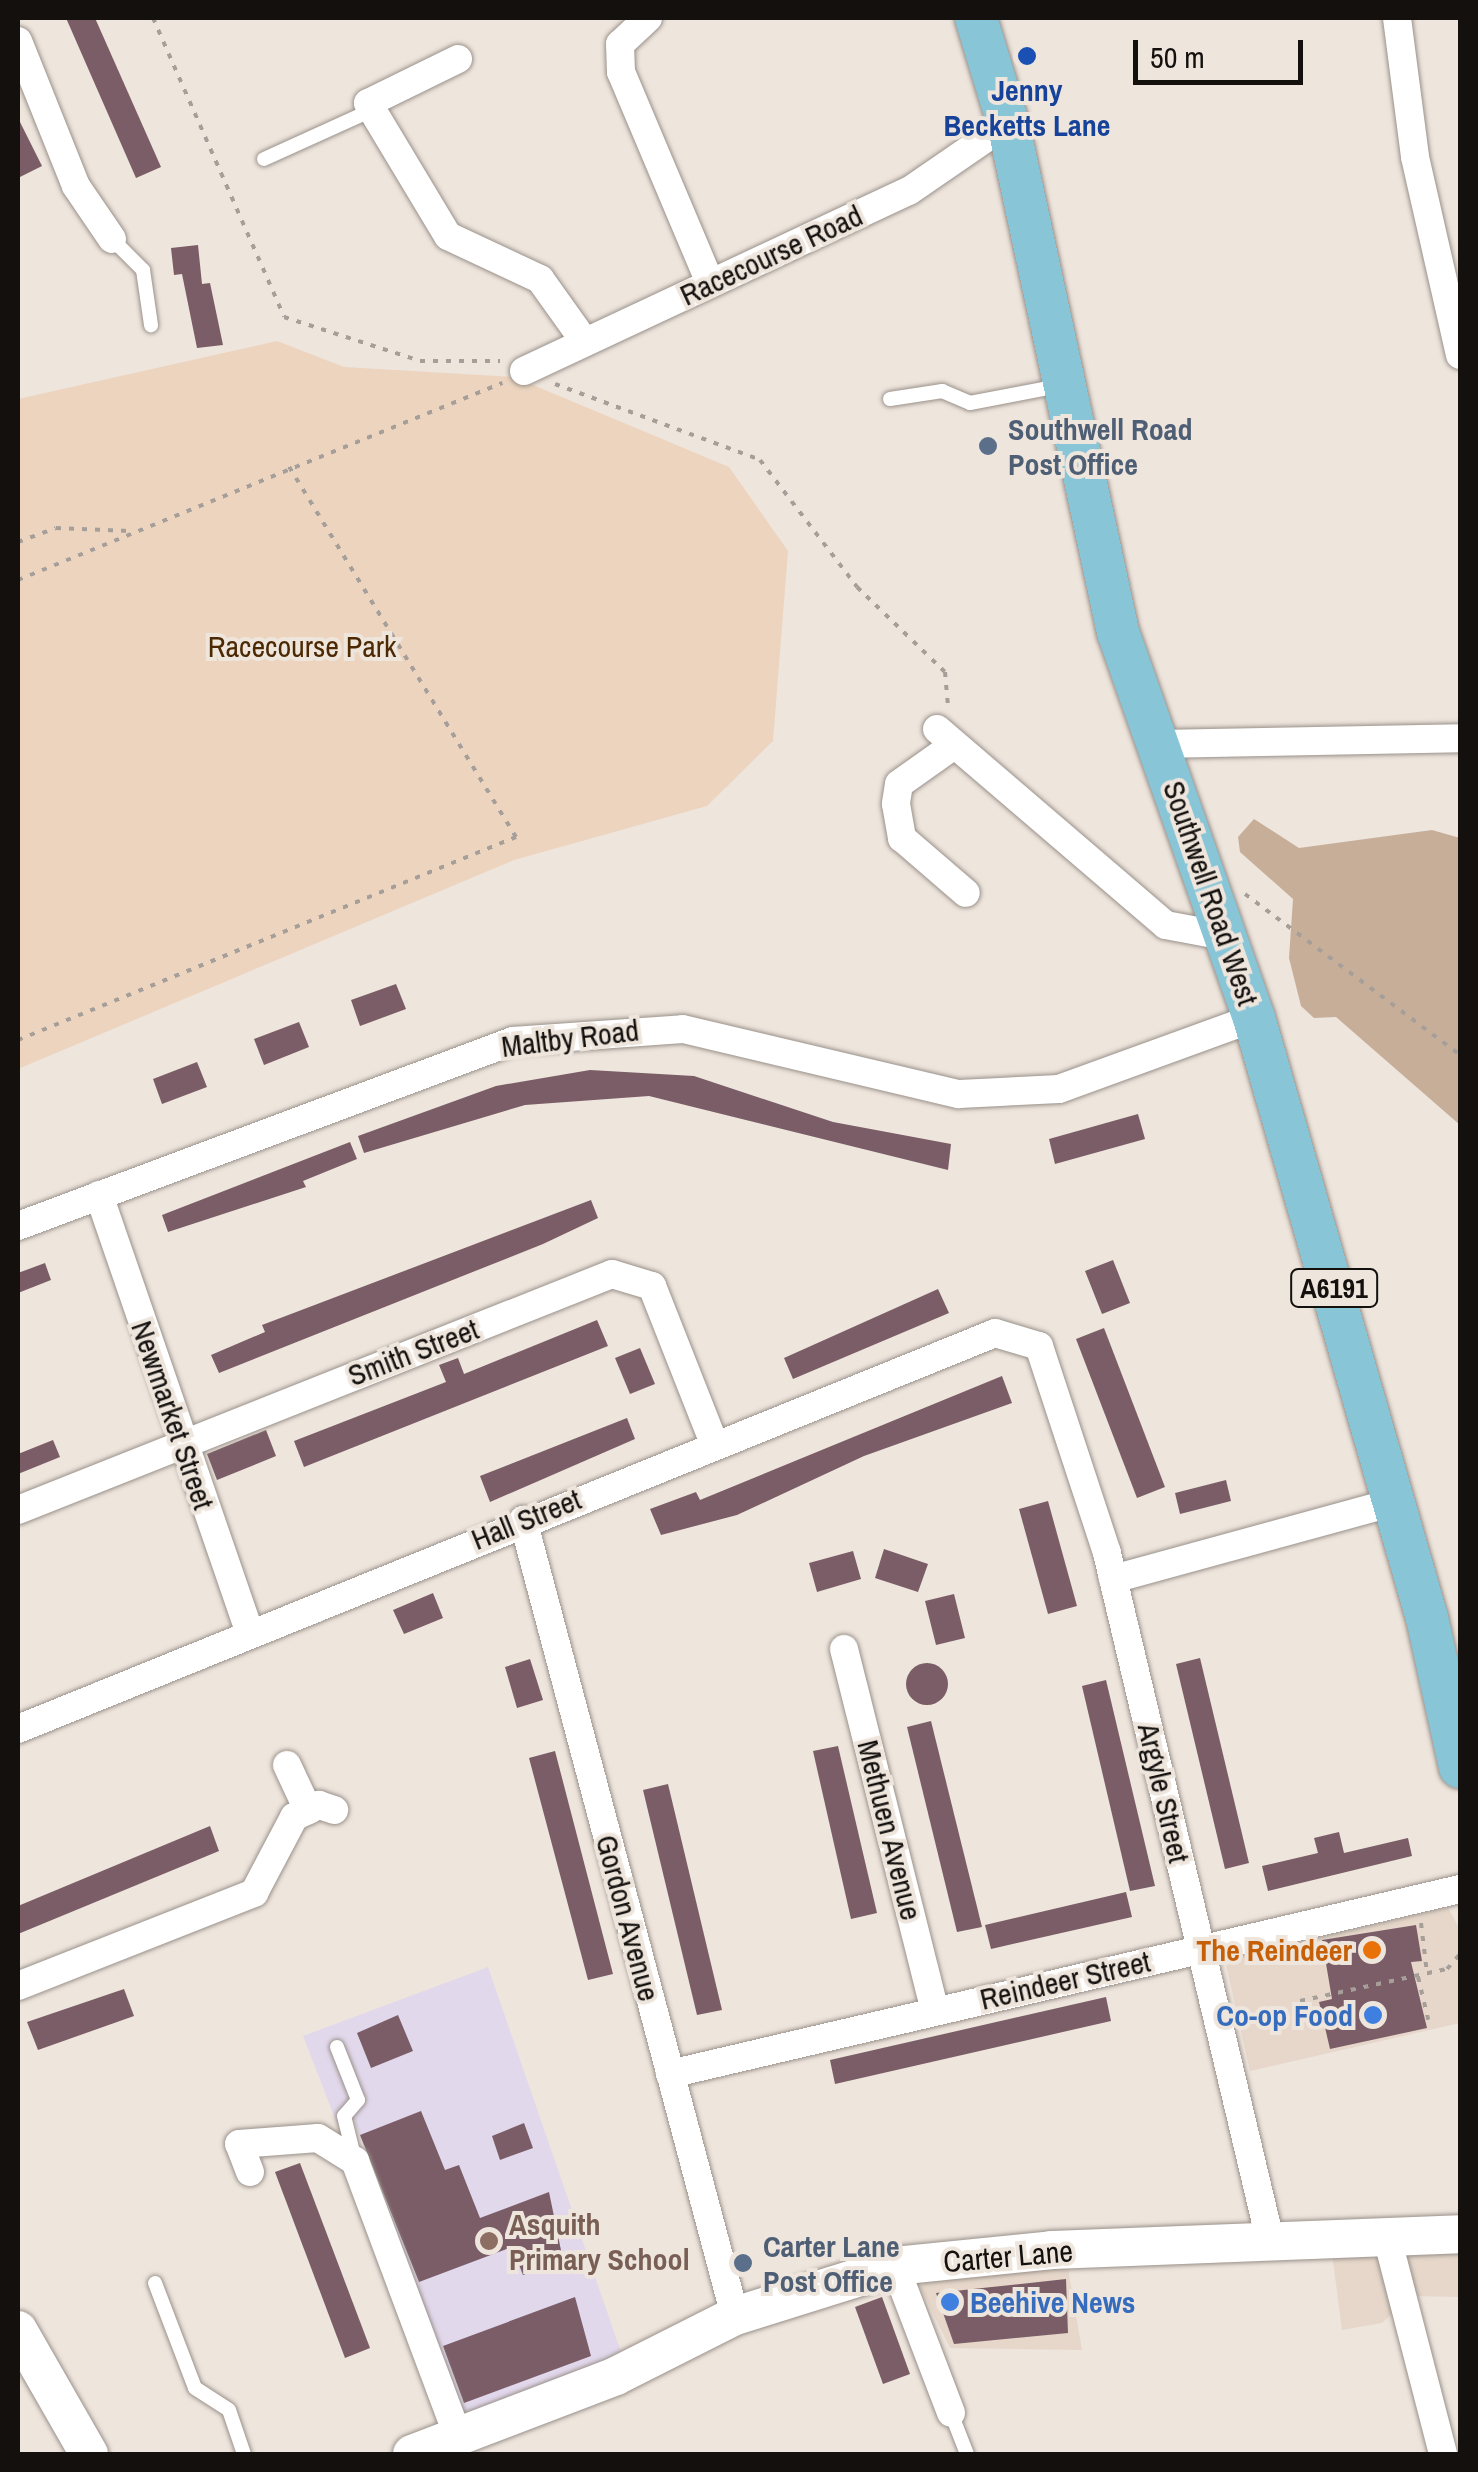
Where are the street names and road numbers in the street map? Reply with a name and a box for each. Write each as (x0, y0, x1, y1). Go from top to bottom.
street label: Racecourse Road (674, 197, 868, 313)
street label: Southwell Road West (1156, 776, 1266, 1010)
street label: Maltby Road (499, 1012, 641, 1064)
road number: A6191 (1289, 1265, 1379, 1311)
street label: Smith Street (343, 1311, 483, 1393)
street label: Newmarket Street (124, 1316, 222, 1514)
street label: Hall Street (466, 1481, 586, 1557)
street label: Argyle Street (1130, 1720, 1198, 1866)
street label: Methuen Avenue (850, 1736, 930, 1924)
street label: Gordon Avenue (588, 1830, 668, 2006)
street label: Reindeer Street (976, 1943, 1154, 2017)
street label: Carter Lane (942, 2232, 1074, 2280)

